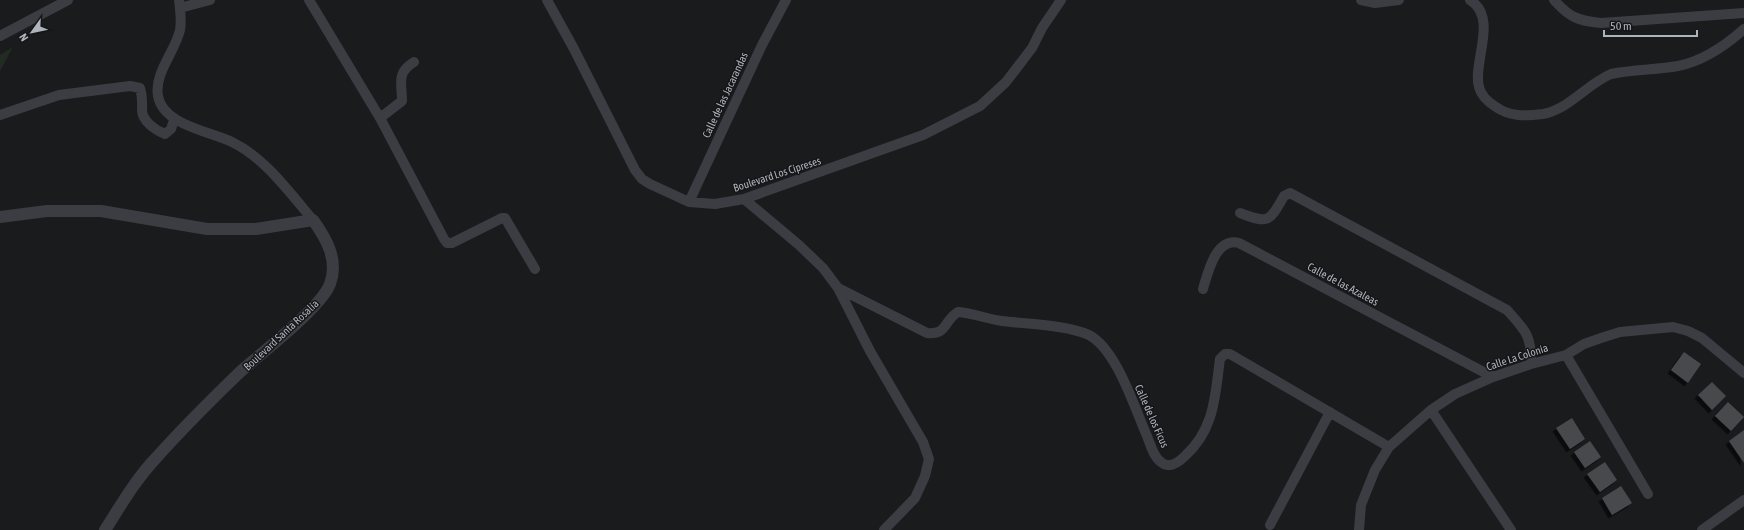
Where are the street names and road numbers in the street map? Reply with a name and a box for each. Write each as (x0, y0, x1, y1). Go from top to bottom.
street label: Calle de las Jacarandas (700, 50, 750, 140)
street label: Boulevard Los Cipreses (732, 154, 822, 194)
street label: Calle de las Azaleas (1305, 260, 1381, 308)
street label: Boulevard Santa Rosalía (241, 297, 321, 373)
street label: Calle La Colonia (1485, 341, 1549, 373)
street label: Calle de los Ficus (1133, 383, 1171, 449)

